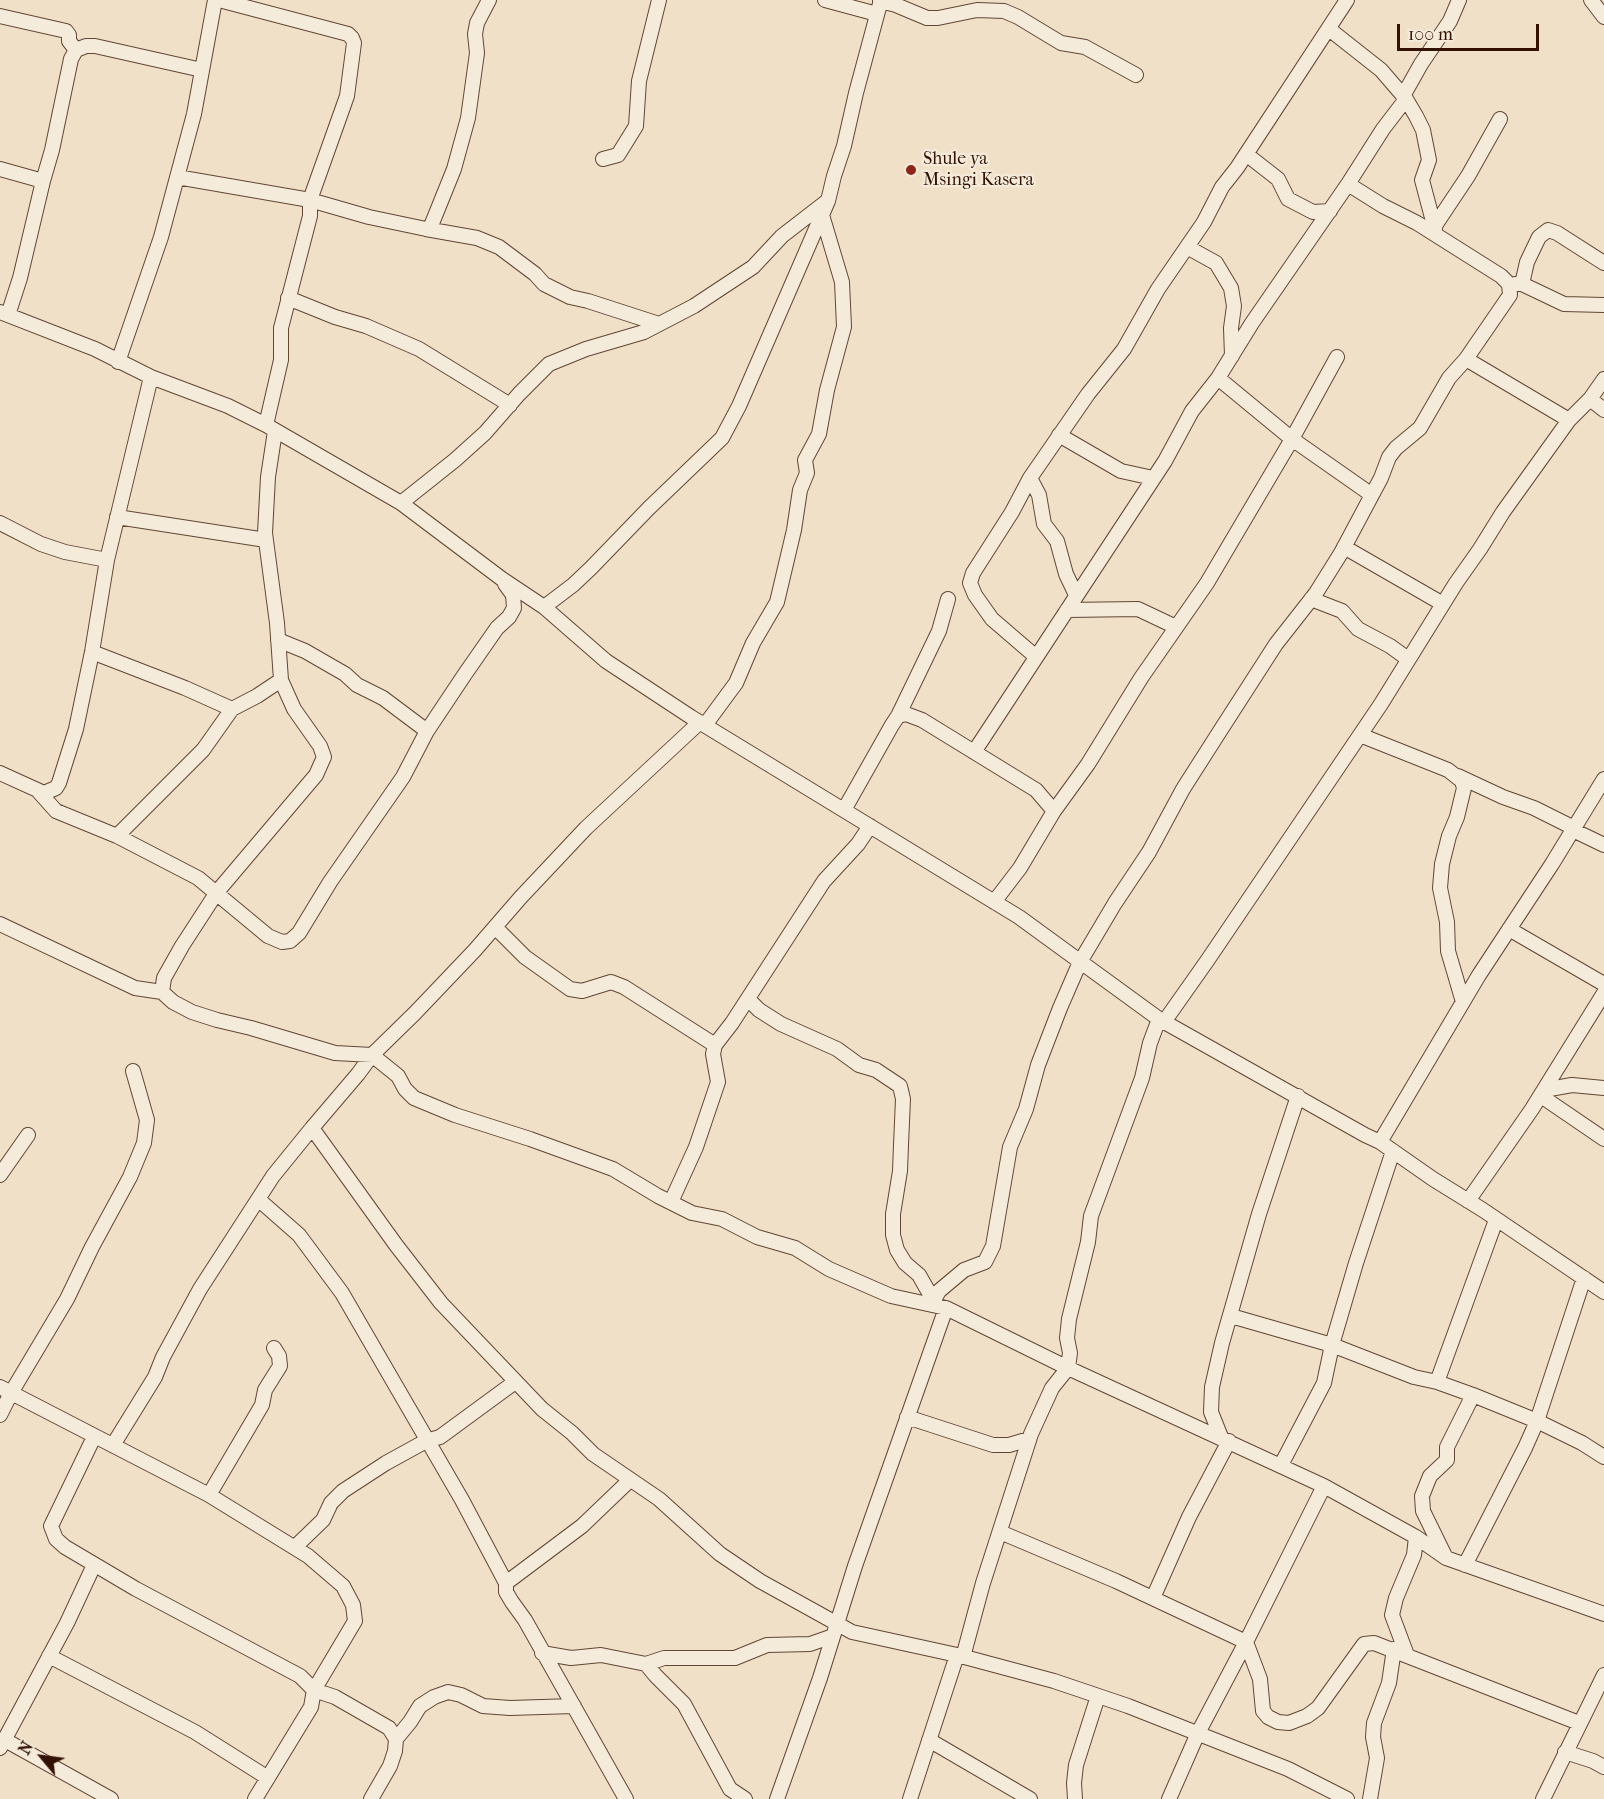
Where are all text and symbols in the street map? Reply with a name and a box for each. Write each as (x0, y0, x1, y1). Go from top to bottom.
scale bar (1400, 12, 1542, 50)
text: 100 m (1408, 24, 1453, 45)
place label: Shule ya Msingi Kasera (923, 149, 1034, 192)
marker: Shule ya Msingi Kasera (904, 163, 918, 177)
north arrow (12, 1727, 72, 1787)
text: N (15, 1738, 37, 1758)

